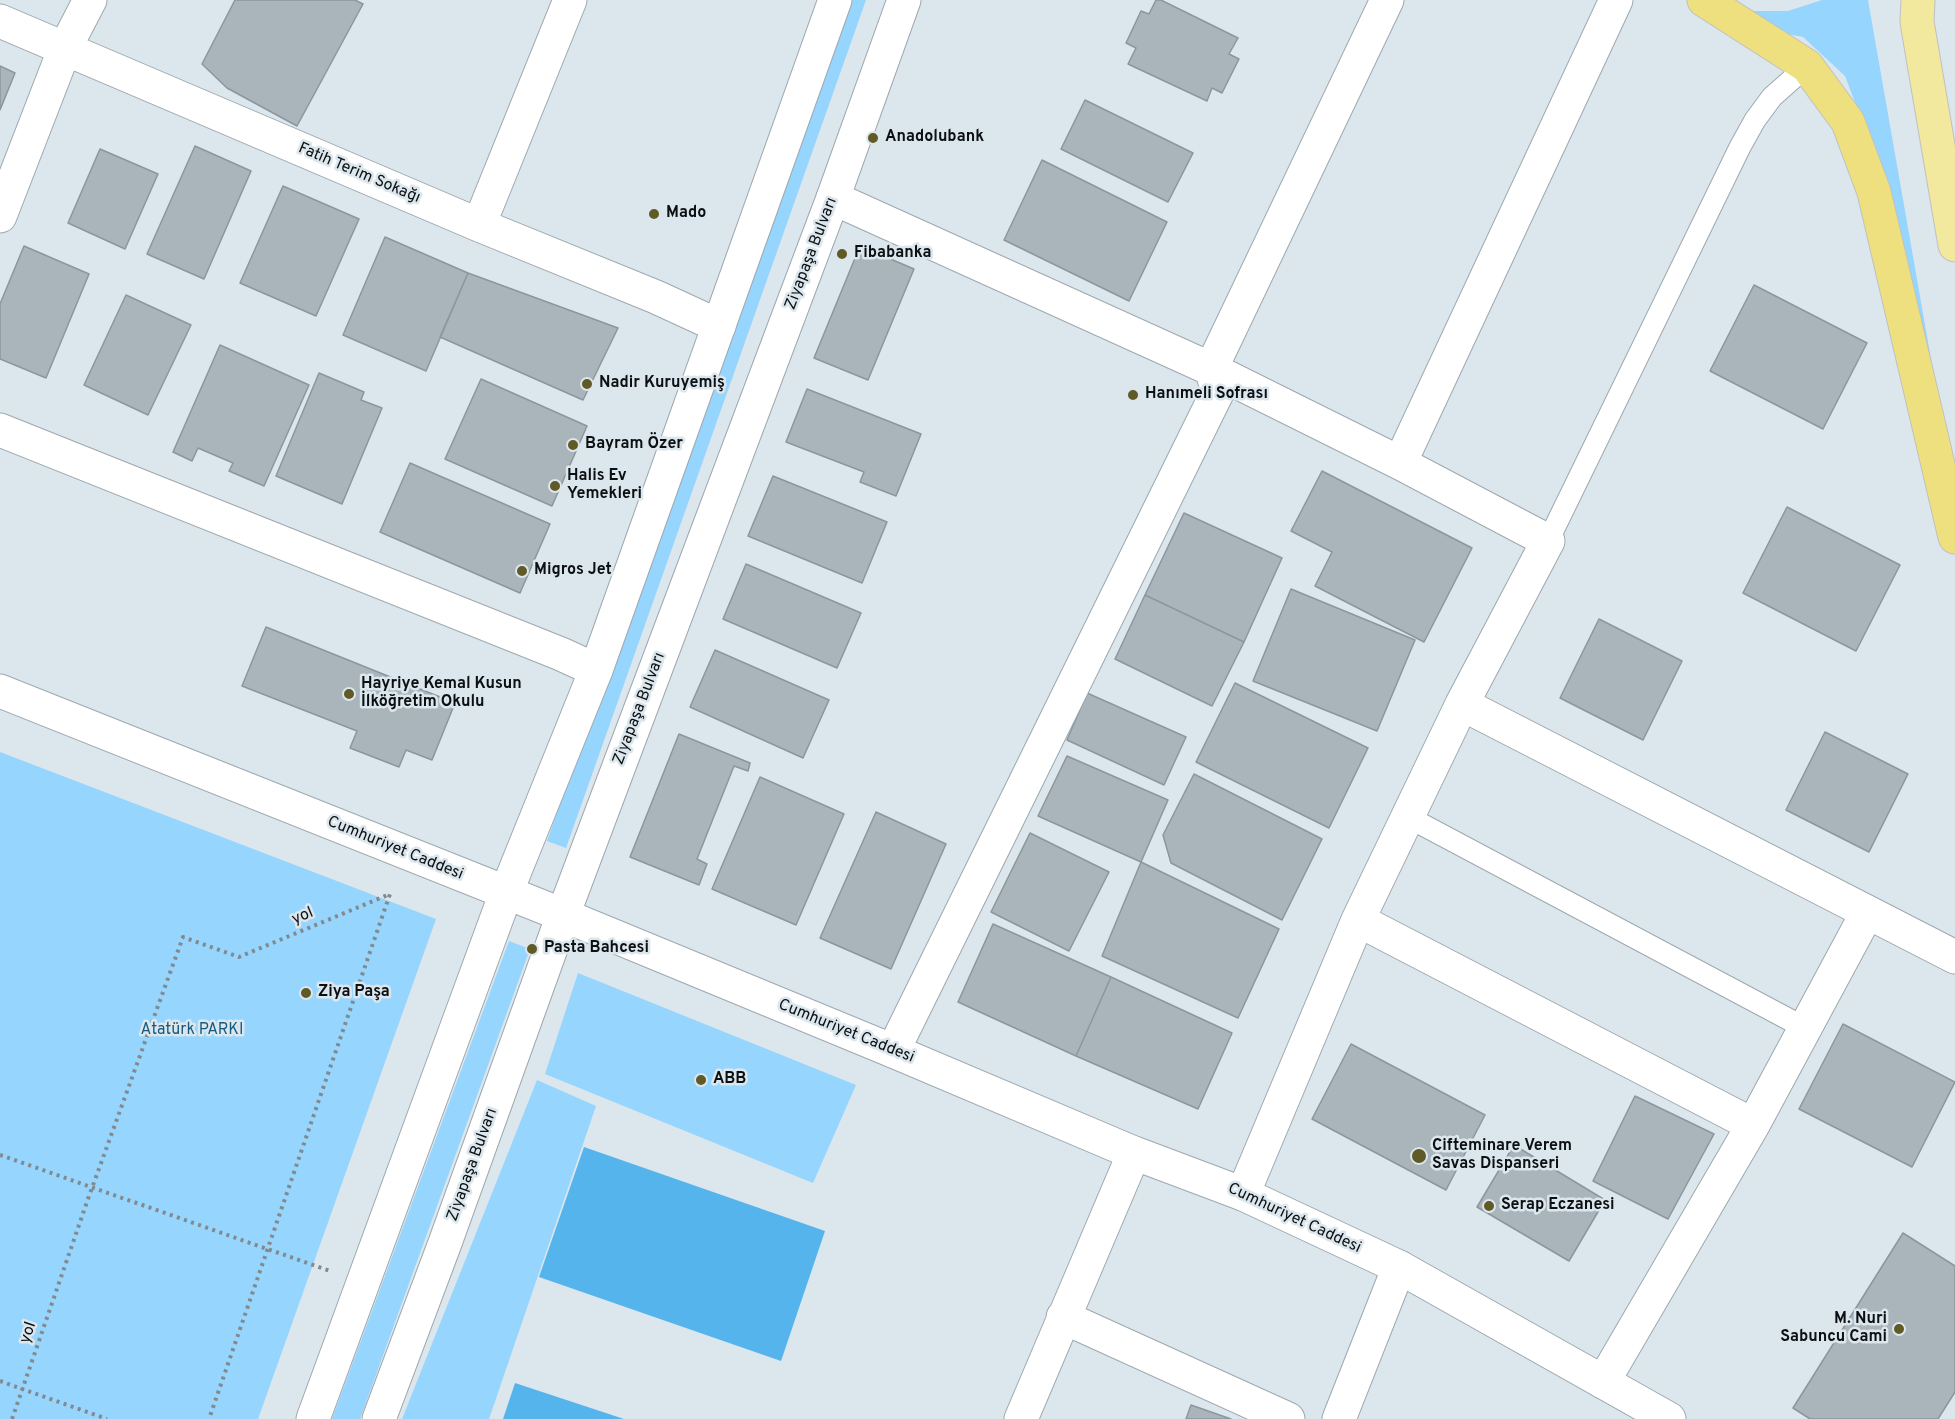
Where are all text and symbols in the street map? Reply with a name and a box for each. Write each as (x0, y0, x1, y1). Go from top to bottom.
place label: Anadolubank (885, 128, 984, 148)
marker: Anadolubank (866, 131, 880, 145)
street label: Fatih Terim Sokağı (295, 140, 423, 208)
street label: Ziyapaşa Bulvarı (782, 195, 842, 313)
place label: Mado (666, 204, 706, 224)
marker: Mado (647, 207, 661, 221)
place label: Fibabanka (854, 244, 931, 264)
marker: Fibabanka (835, 247, 849, 261)
place label: Nadir Kuruyemiş (599, 374, 725, 394)
marker: Nadir Kuruyemiş (580, 377, 594, 391)
place label: Hanımeli Sofrası (1145, 385, 1268, 405)
marker: Hanımeli Sofrası (1126, 388, 1140, 402)
place label: Bayram Özer (585, 435, 683, 455)
marker: Bayram Özer (566, 438, 580, 452)
place label: Halis Ev Yemekleri (567, 467, 642, 505)
marker: Halis Ev Yemekleri (548, 479, 562, 493)
place label: Migros Jet (534, 561, 612, 581)
marker: Migros Jet (515, 564, 529, 578)
street label: Ziyapaşa Bulvarı (610, 650, 670, 768)
place label: Hayriye Kemal Kusun İlköğretim Okulu (361, 675, 522, 713)
marker: Hayriye Kemal Kusun İlköğretim Okulu (342, 687, 356, 701)
street label: Cumhuriyet Caddesi (324, 813, 466, 885)
street label: yol (289, 904, 317, 930)
place label: Pasta Bahcesi (544, 939, 649, 959)
marker: Pasta Bahcesi (525, 942, 539, 956)
place label: Ziya Paşa (318, 983, 390, 1003)
marker: Ziya Paşa (299, 986, 313, 1000)
street label: Cumhuriyet Caddesi (775, 996, 917, 1068)
park label: Atatürk PARKI (141, 1021, 243, 1041)
place label: ABB (713, 1070, 746, 1090)
marker: ABB (694, 1073, 708, 1087)
street label: Ziyapaşa Bulvarı (444, 1106, 502, 1224)
place label: Cifteminare Verem Savas Dispanseri (1432, 1137, 1572, 1175)
marker: Cifteminare Verem Savas Dispanseri (1410, 1147, 1428, 1165)
street label: Cumhuriyet Caddesi (1224, 1180, 1364, 1258)
place label: Serap Eczanesi (1501, 1196, 1615, 1216)
marker: Serap Eczanesi (1482, 1199, 1496, 1213)
place label: M. Nuri Sabuncu Cami (1780, 1310, 1887, 1348)
street label: yol (16, 1320, 42, 1346)
marker: M. Nuri Sabuncu Cami (1892, 1322, 1906, 1336)

